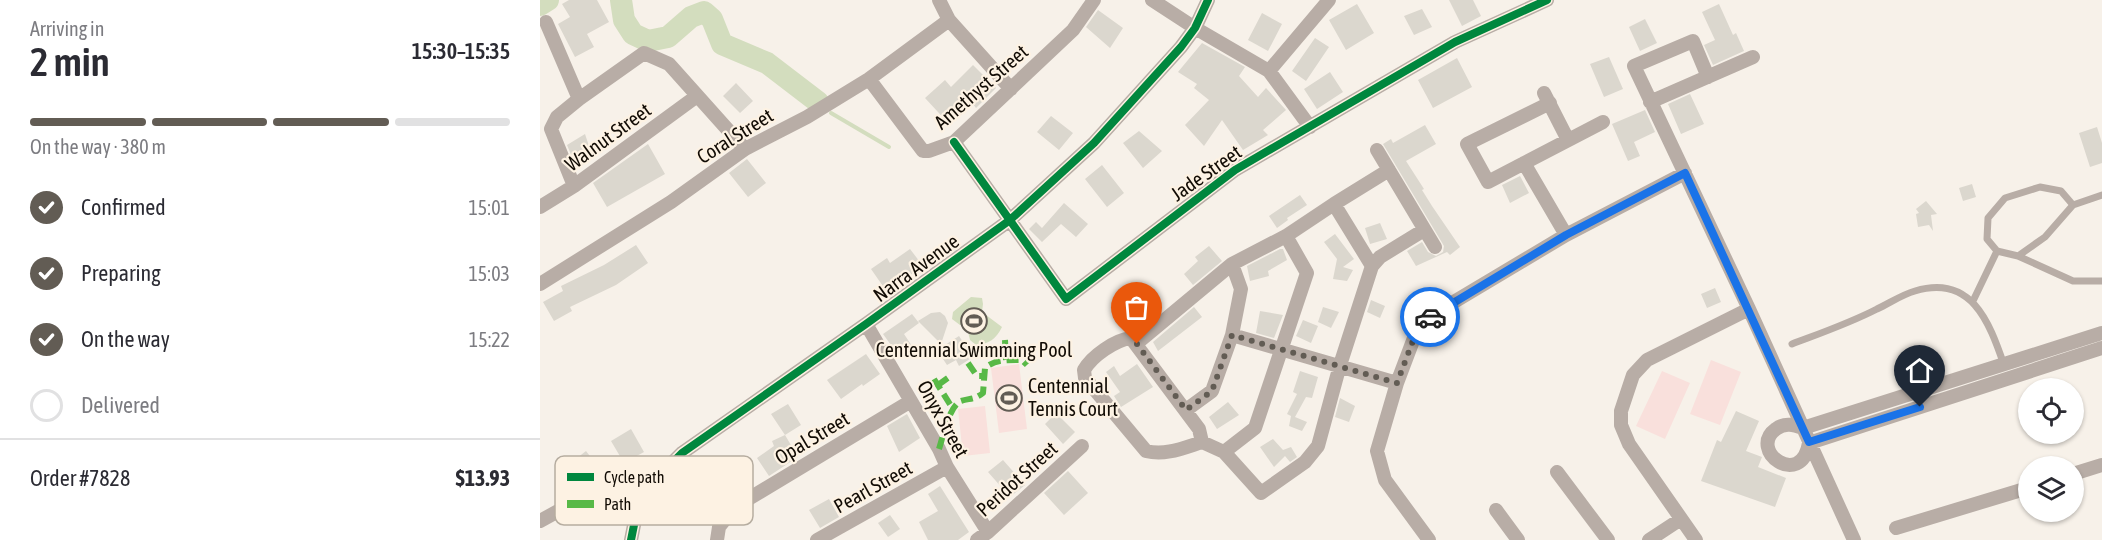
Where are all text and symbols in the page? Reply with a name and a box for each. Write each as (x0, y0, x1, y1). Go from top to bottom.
text: Arriving in (30, 17, 104, 40)
text: 15:30–15:35 (412, 38, 510, 64)
text: 2 min (30, 40, 110, 84)
street label: Amethyst Street (929, 40, 1032, 133)
street label: Walnut Street (560, 98, 655, 175)
street label: Coral Street (693, 103, 777, 168)
text: On the way · 380 m (30, 135, 166, 158)
street label: Jade Street (1166, 140, 1246, 205)
icon: check (30, 191, 63, 224)
text: Confirmed (81, 194, 166, 220)
text: 15:01 (468, 196, 510, 219)
street label: Narra Avenue (869, 229, 963, 306)
icon: check (30, 257, 63, 290)
text: Preparing (81, 260, 161, 286)
text: 15:03 (468, 262, 510, 285)
pin (1111, 282, 1162, 344)
courier (1400, 287, 1460, 347)
icon: bag (1120, 291, 1153, 324)
icon: car (1414, 301, 1447, 334)
sports icon: Centennial Swimming Pool (959, 306, 989, 336)
icon: check (30, 323, 63, 356)
text: On the way (81, 326, 170, 352)
text: 15:22 (469, 328, 510, 351)
place label: Centennial Swimming Pool (876, 338, 1073, 361)
pin (1894, 345, 1945, 407)
icon: home (1903, 354, 1936, 387)
place label: Centennial Tennis Court (1028, 374, 1118, 420)
street label: Onyx Street (913, 376, 974, 461)
map controls (2018, 378, 2084, 522)
button: locate (2018, 378, 2084, 444)
sports icon: Centennial Tennis Court (994, 383, 1024, 413)
text: Delivered (81, 392, 160, 418)
street label: Opal Street (771, 406, 853, 469)
street label: Peridot Street (972, 436, 1062, 521)
legend (555, 456, 753, 525)
street label: Pearl Street (830, 456, 916, 517)
button: layers (2018, 456, 2084, 522)
text: Order #7828 (30, 465, 130, 491)
text: $13.93 (455, 465, 510, 491)
text: Cycle path (604, 468, 664, 487)
text: Path (604, 495, 631, 513)

